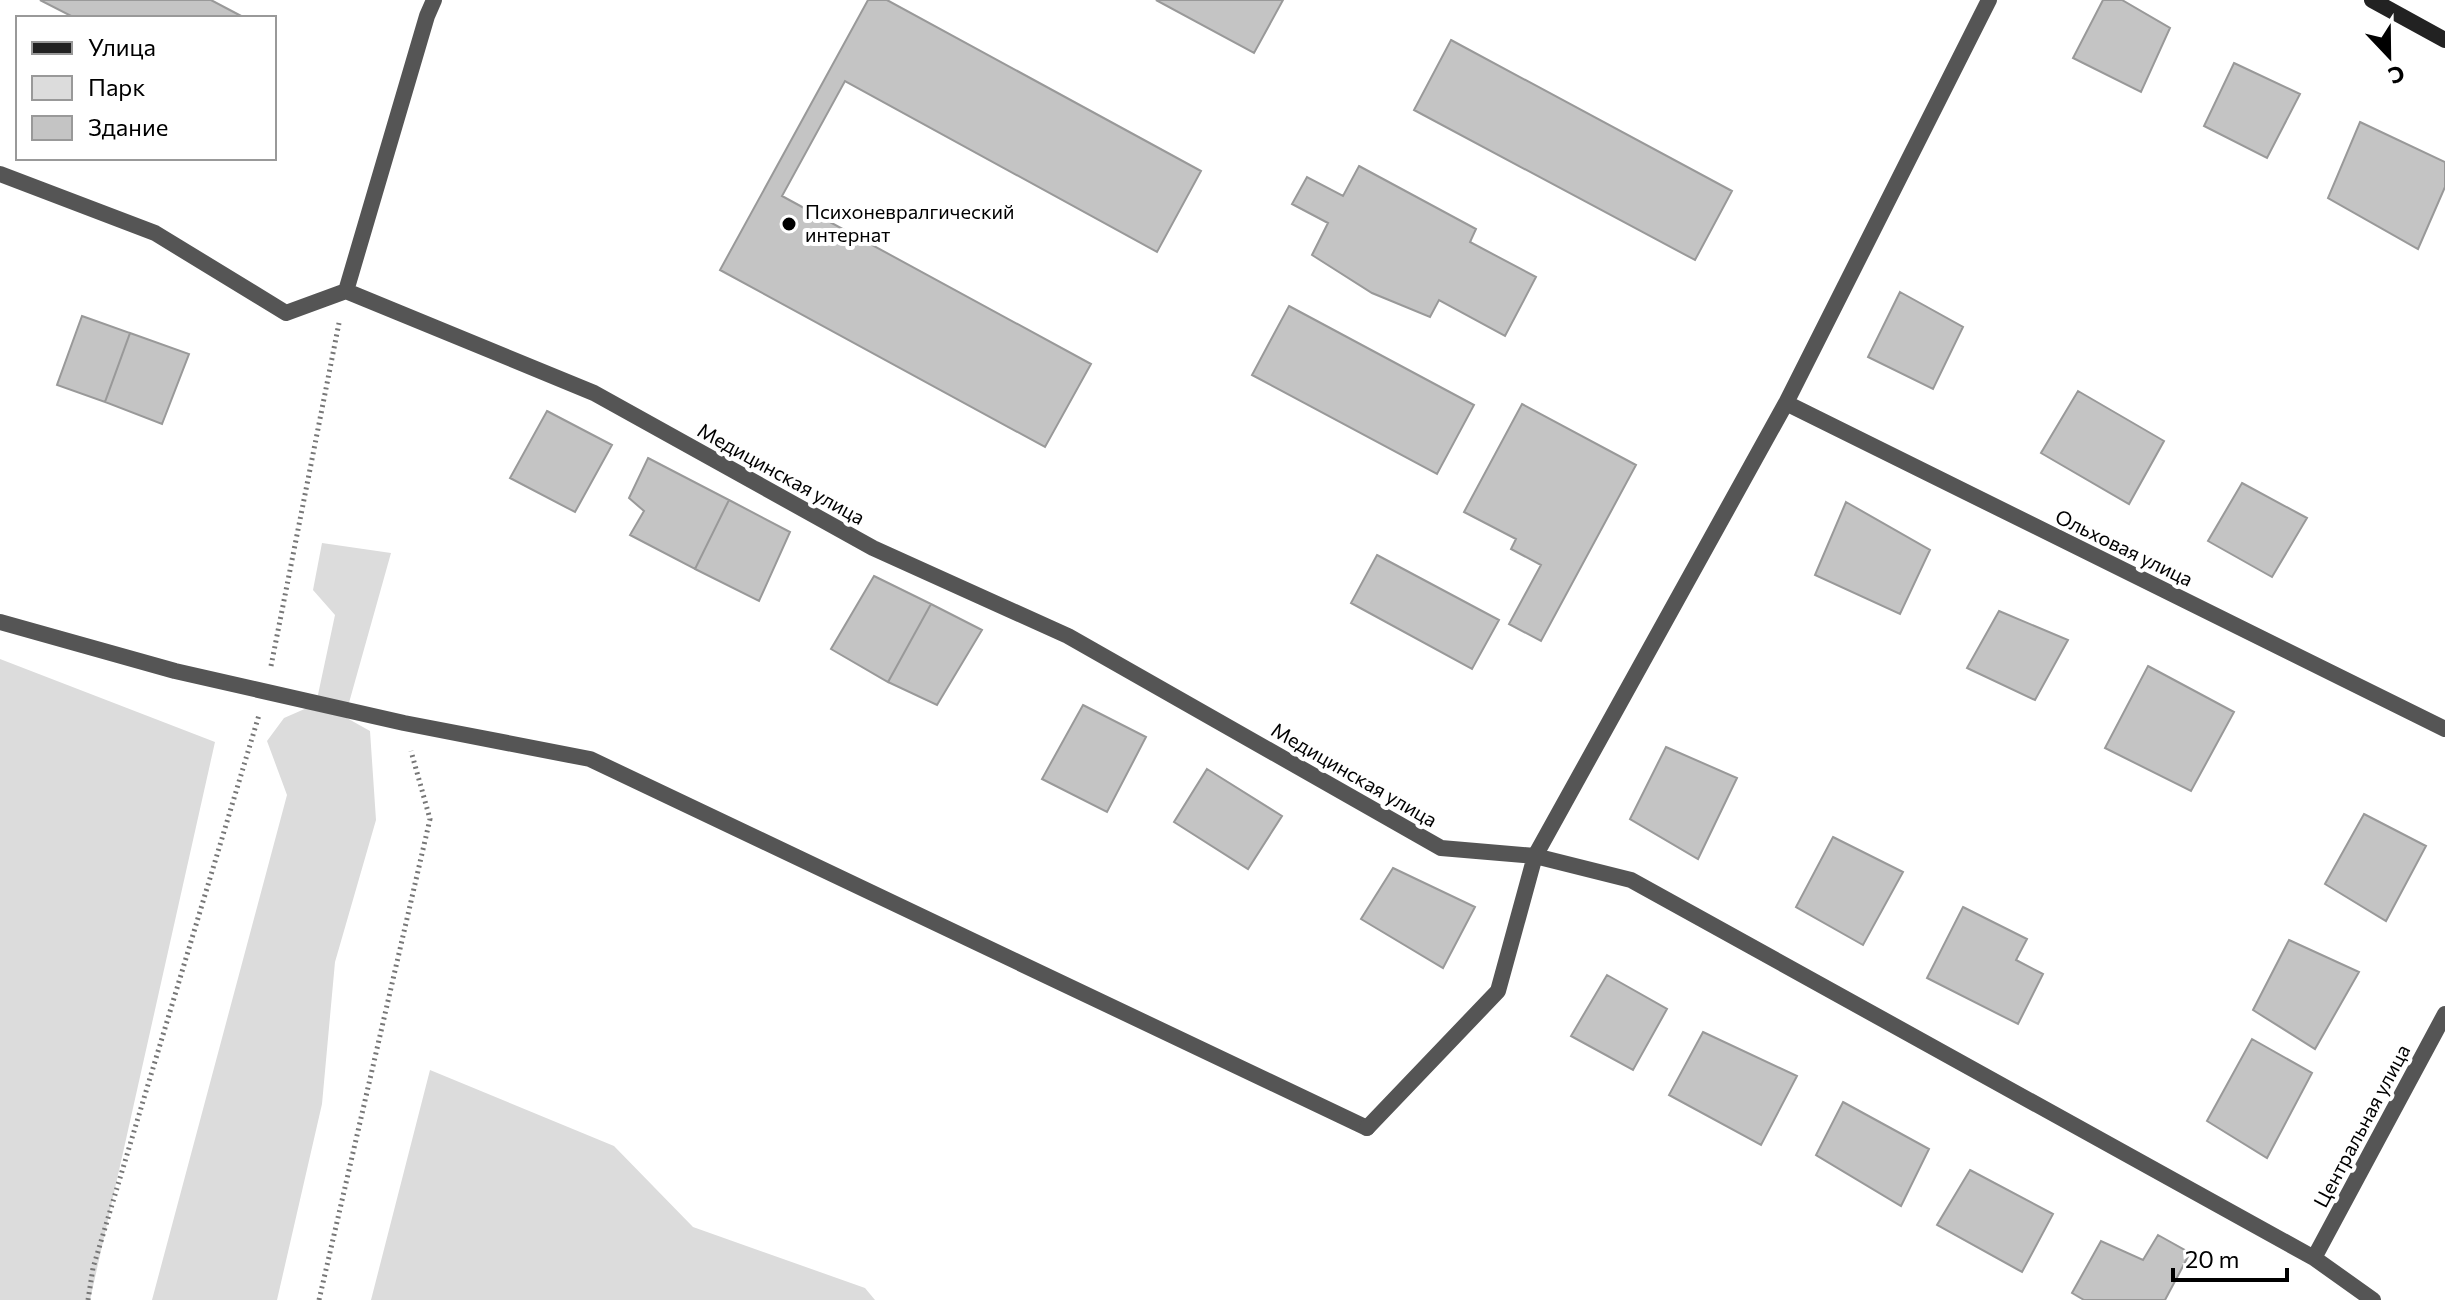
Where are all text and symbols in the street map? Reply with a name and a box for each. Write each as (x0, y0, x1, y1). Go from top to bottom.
legend (16, 16, 276, 160)
north arrow (2349, 16, 2429, 96)
text: Улица (88, 32, 156, 61)
text: С (2385, 60, 2409, 90)
text: Парк (88, 72, 145, 101)
text: Здание (88, 112, 168, 141)
place label: Психоневралгический интернат (805, 199, 1015, 246)
marker: Психоневралгический интернат (780, 215, 798, 233)
street label: Медицинская улица (694, 417, 869, 529)
street label: Ольховая улица (2052, 503, 2197, 591)
street label: Медицинская улица (1267, 717, 1442, 831)
street label: Центральная улица (2308, 1040, 2414, 1211)
scale bar (2173, 1232, 2287, 1282)
text: 20 m (2185, 1244, 2239, 1273)

